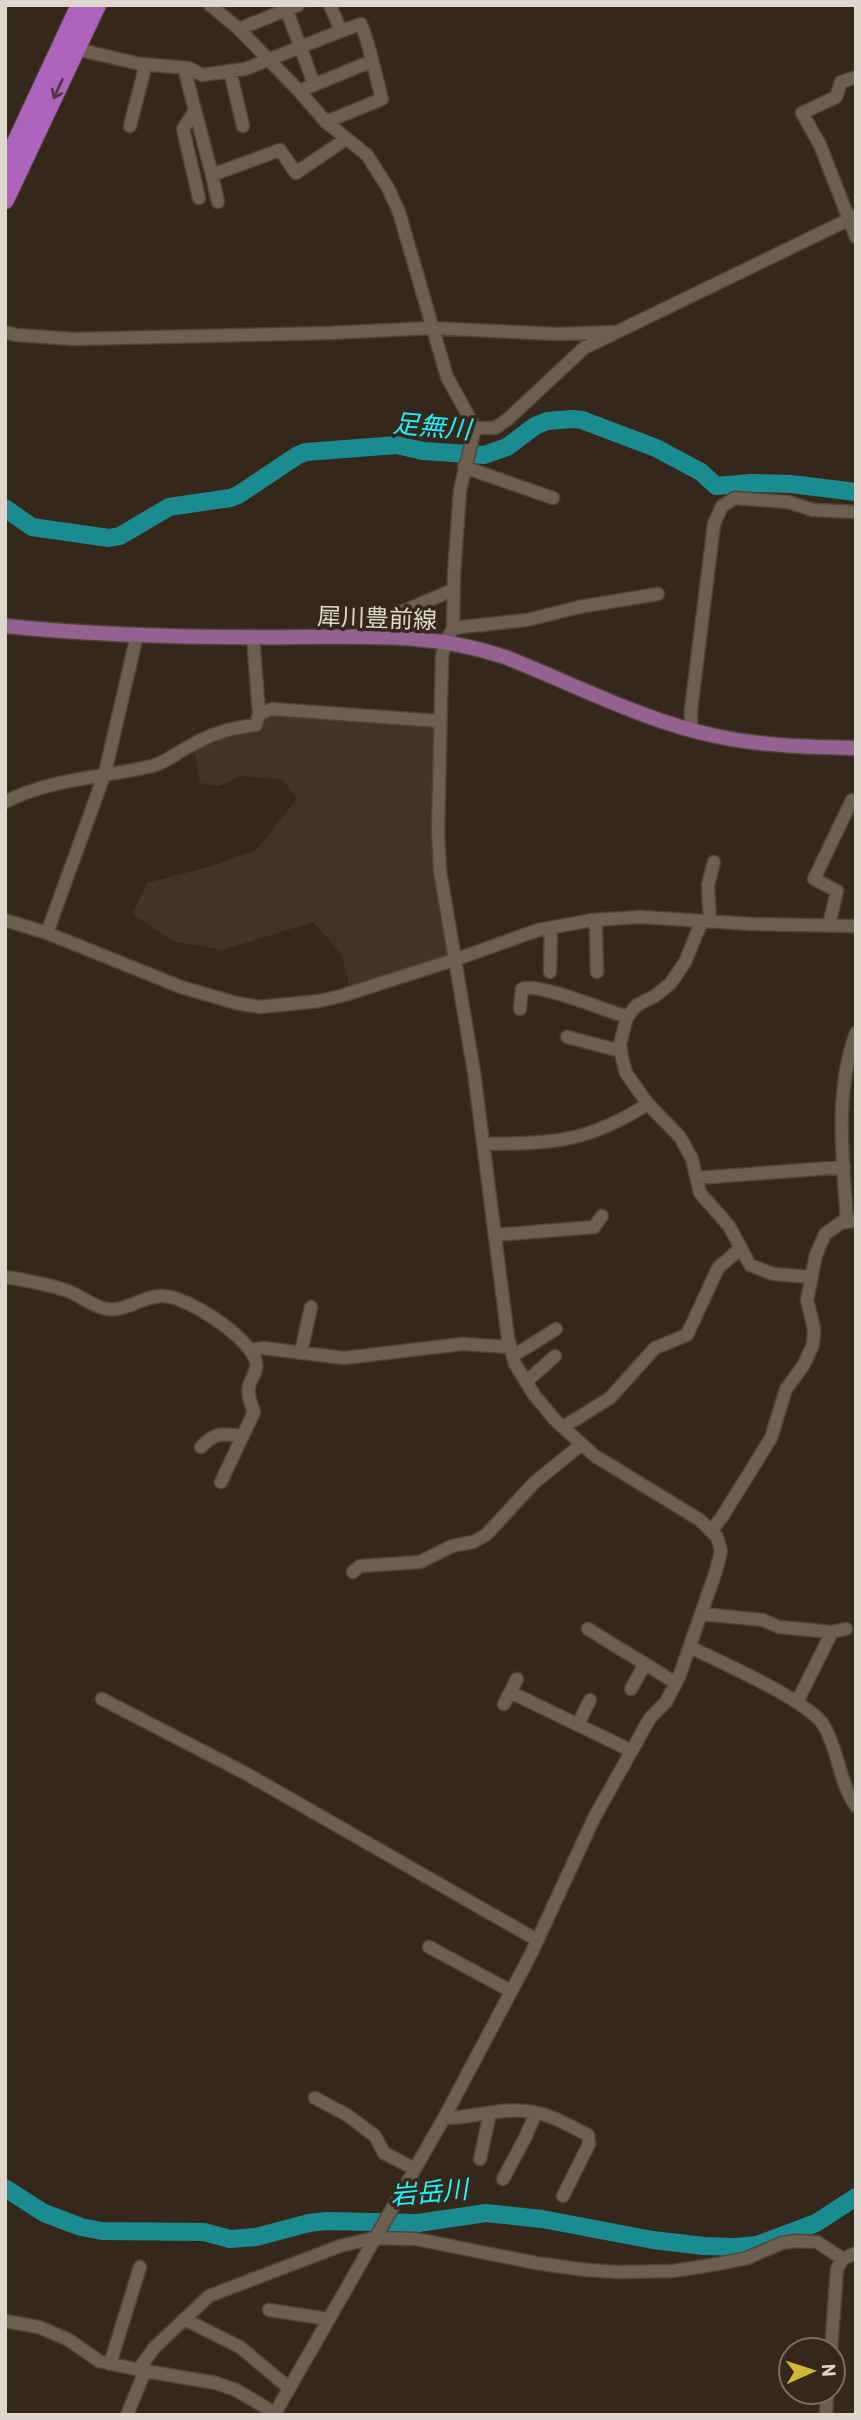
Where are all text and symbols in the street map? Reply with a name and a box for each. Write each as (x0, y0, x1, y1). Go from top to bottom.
one-way arrow (51, 78, 64, 99)
water label: 足無川 (392, 406, 475, 444)
street label: 犀川豊前線 (317, 600, 437, 634)
water label: 岩岳川 (389, 2172, 472, 2210)
north arrow (777, 2336, 847, 2406)
text: N (818, 2363, 841, 2377)

